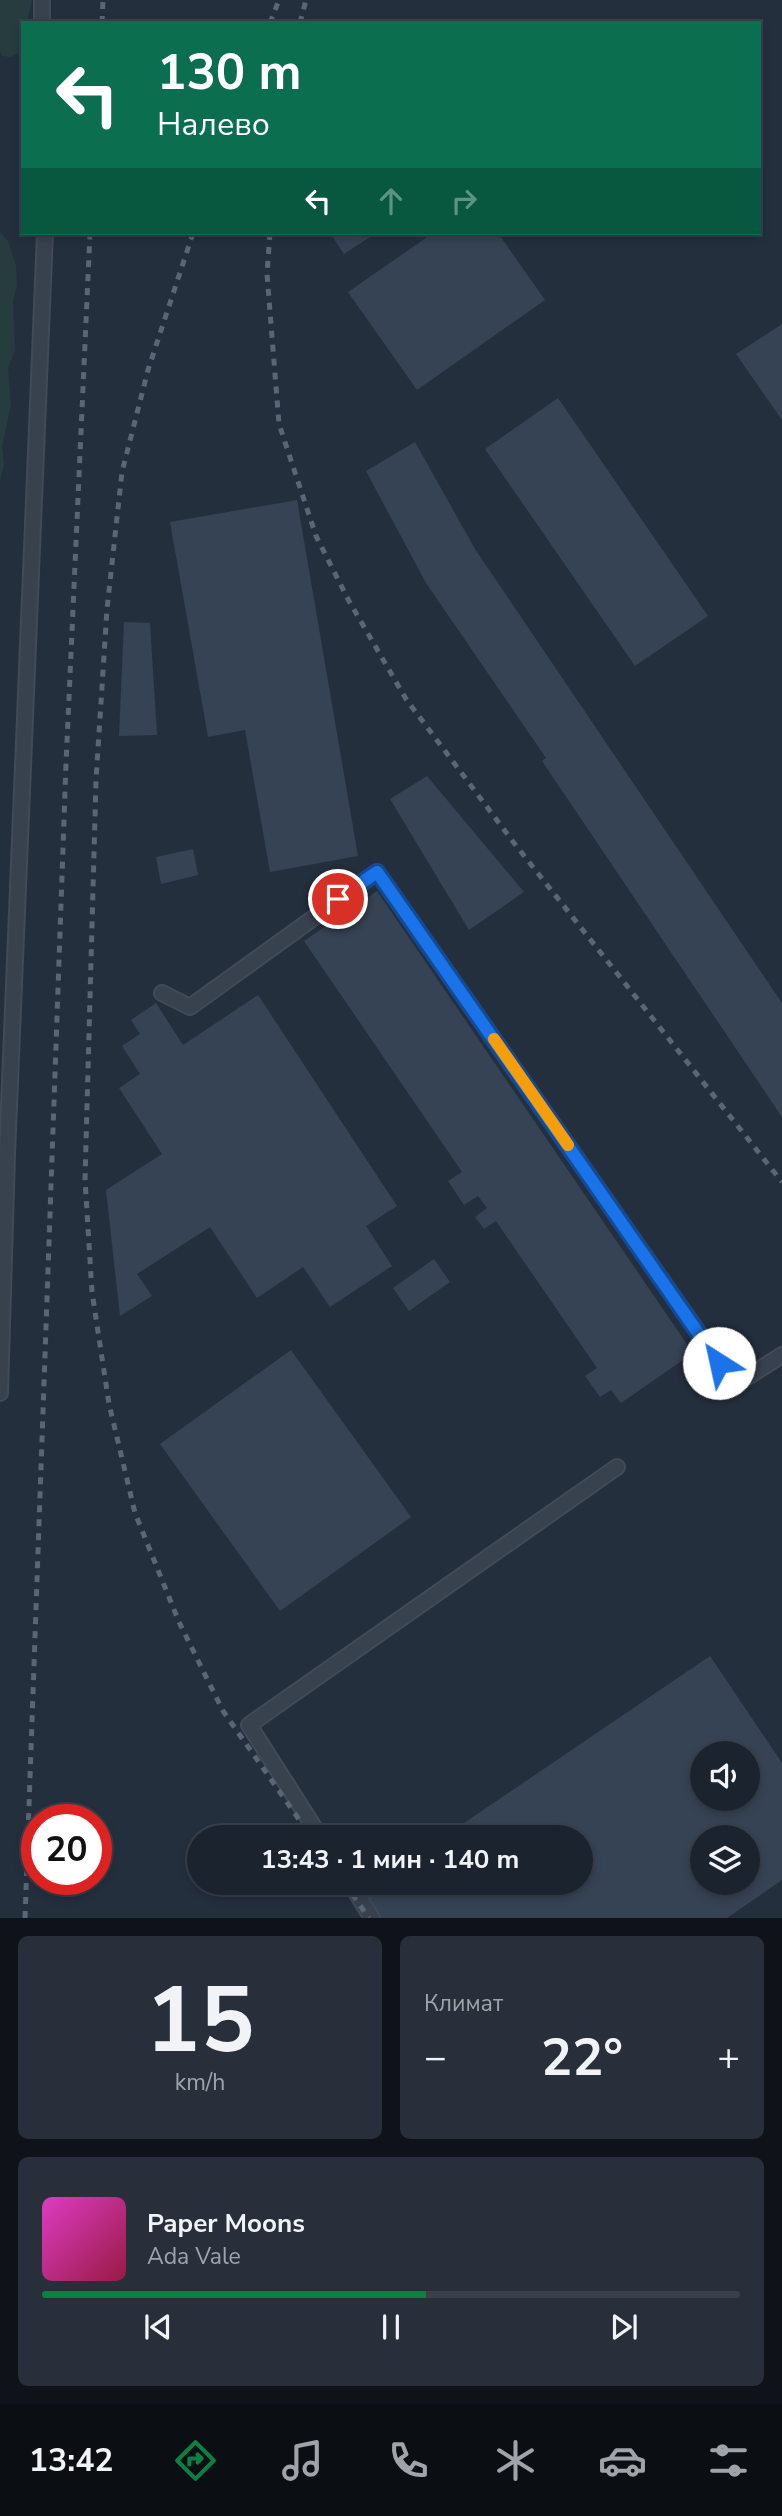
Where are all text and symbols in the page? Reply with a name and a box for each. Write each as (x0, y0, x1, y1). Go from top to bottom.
text: 130 m (157, 39, 301, 106)
icon: left (42, 49, 133, 140)
text: Налево (157, 103, 270, 146)
icon: left (299, 182, 337, 220)
icon: ahead (372, 182, 410, 220)
icon: right (445, 182, 483, 220)
pin (308, 869, 368, 929)
icon: arrive (319, 880, 357, 918)
position arrow (682, 1326, 756, 1400)
map controls (690, 1741, 760, 1895)
button: sound (690, 1741, 760, 1811)
speed limit sign: 20 (21, 1804, 112, 1895)
button: layers (690, 1825, 760, 1895)
text: 13:43 · 1 мин · 140 m (261, 1842, 519, 1877)
text: 15 (145, 1959, 255, 2083)
text: Климат (424, 1988, 503, 2019)
text: 22° (541, 2022, 623, 2093)
text: − (424, 2032, 447, 2083)
text: + (717, 2032, 740, 2083)
text: km/h (175, 2067, 225, 2098)
text: Paper Moons (147, 2206, 305, 2241)
text: Ada Vale (147, 2241, 241, 2272)
icon: previous (139, 2308, 177, 2346)
icon: pause (372, 2308, 410, 2346)
icon: next (605, 2308, 643, 2346)
icon: directions (171, 2436, 220, 2485)
icon: music (278, 2436, 327, 2485)
icon: phone (384, 2436, 433, 2485)
icon: climate (491, 2436, 540, 2485)
icon: car (598, 2436, 647, 2485)
icon: filters (704, 2436, 753, 2485)
text: 13:42 (29, 2439, 114, 2482)

